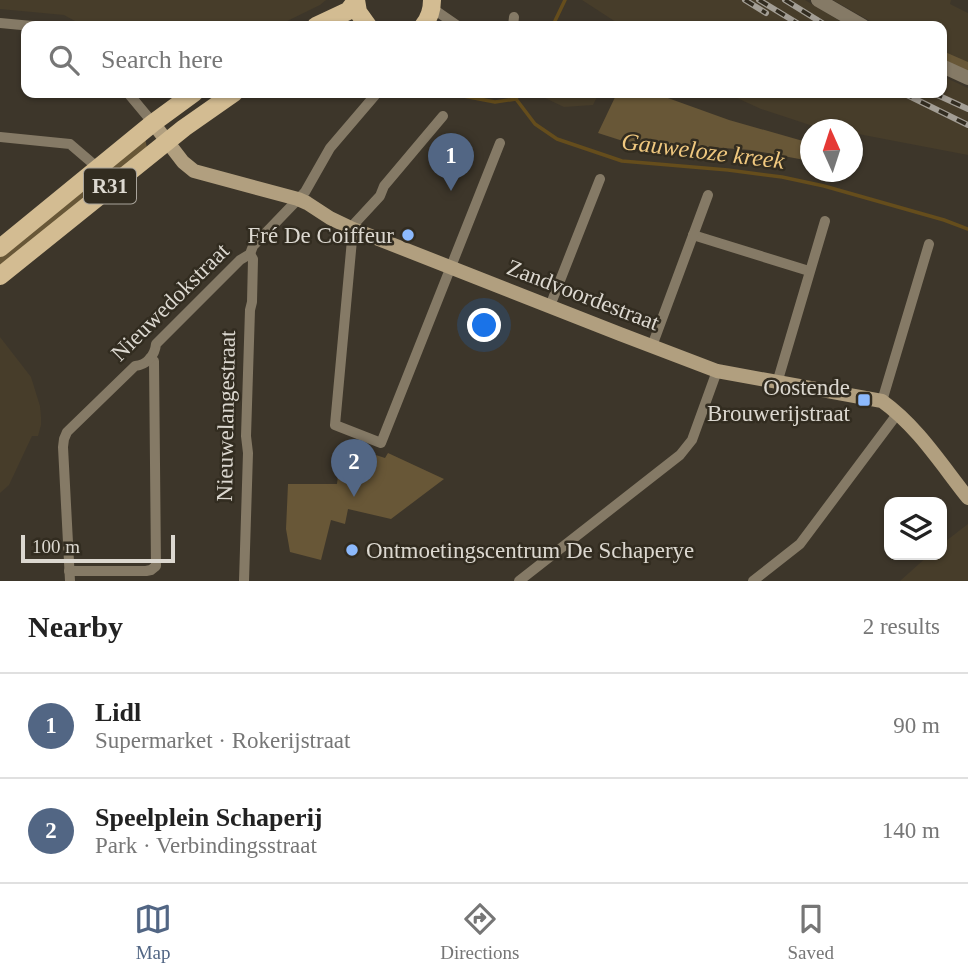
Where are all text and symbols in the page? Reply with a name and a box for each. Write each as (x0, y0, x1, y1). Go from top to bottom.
search box (21, 21, 947, 98)
icon: search (45, 41, 83, 79)
text: Search here (101, 45, 223, 74)
north arrow (800, 119, 863, 182)
water label: Gauweloze kreek (620, 128, 786, 174)
pin: 1 (428, 133, 474, 191)
road number: R31 (84, 168, 136, 204)
place label: Fré De Coiffeur (248, 223, 394, 248)
marker: Fré De Coiffeur (400, 227, 416, 243)
street label: Nieuwedokstraat (106, 238, 234, 366)
street label: Zandvoordestraat (503, 254, 663, 336)
your location (467, 308, 501, 342)
street label: Nieuwelangestraat (212, 330, 240, 502)
place label: Oostende Brouwerijstraat (707, 375, 851, 426)
marker: Oostende Brouwerijstraat (856, 392, 872, 408)
pin: 2 (331, 439, 377, 497)
map controls (884, 497, 947, 560)
button: layers (884, 497, 947, 560)
scale bar (21, 532, 175, 564)
text: 100 m (32, 536, 80, 557)
place label: Ontmoetingscentrum De Schaperye (366, 538, 694, 563)
marker: Ontmoetingscentrum De Schaperye (344, 542, 360, 558)
text: Nearby (28, 610, 123, 643)
text: 2 results (863, 614, 940, 639)
text: Lidl (95, 698, 141, 727)
text: 1 (45, 713, 57, 738)
text: 90 m (893, 713, 940, 738)
text: Supermarket · Rokerijstraat (95, 728, 350, 753)
text: Speelplein Schaperij (95, 803, 323, 832)
text: 2 (45, 818, 57, 843)
text: 140 m (882, 818, 940, 843)
text: Park · Verbindingsstraat (95, 833, 317, 858)
tab: Map (134, 900, 172, 964)
tab: Directions (440, 900, 519, 964)
tab: Saved (787, 900, 834, 964)

